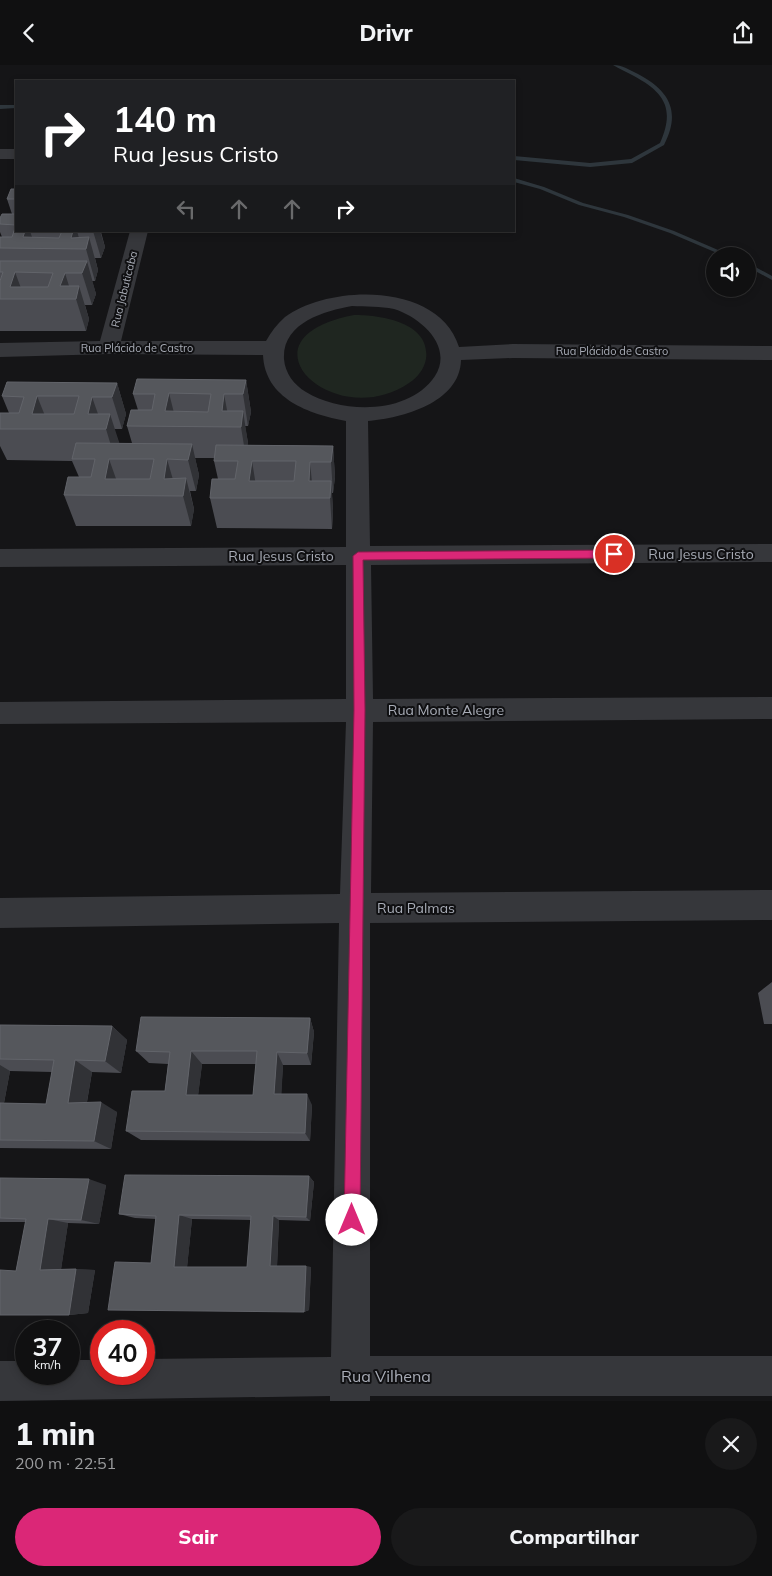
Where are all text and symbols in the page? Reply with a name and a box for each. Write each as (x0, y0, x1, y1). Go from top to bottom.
icon: back (15, 19, 43, 47)
text: Drivr (359, 19, 413, 47)
icon: share (729, 19, 757, 47)
text: 140 m (113, 97, 217, 141)
icon: right (30, 100, 95, 165)
text: Rua Jesus Cristo (113, 140, 279, 168)
icon: left (172, 195, 200, 223)
icon: ahead (225, 195, 253, 223)
icon: ahead (278, 195, 306, 223)
icon: right (331, 195, 359, 223)
map controls (706, 247, 756, 297)
button: sound (706, 247, 756, 297)
street label: Rua Jabuticaba (108, 249, 140, 329)
street label: Rua Plácido de Castro (81, 341, 193, 355)
street label: Rua Plácido de Castro (556, 344, 668, 358)
pin (593, 533, 635, 575)
icon: arrive (600, 540, 628, 568)
street label: Rua Jesus Cristo (648, 545, 754, 563)
street label: Rua Jesus Cristo (228, 547, 334, 565)
street label: Rua Monte Alegre (388, 701, 504, 719)
street label: Rua Palmas (377, 899, 455, 917)
position arrow (325, 1193, 377, 1245)
speed limit sign: 40 (90, 1320, 155, 1385)
text: 37 (32, 1331, 63, 1362)
text: km/h (34, 1357, 61, 1372)
street label: Rua Vilhena (341, 1366, 431, 1386)
text: 1 min (15, 1415, 95, 1453)
button: close (705, 1418, 757, 1470)
text: 200 m · 22:51 (15, 1453, 116, 1473)
button: Sair (15, 1508, 381, 1566)
button: Compartilhar (391, 1508, 757, 1566)

